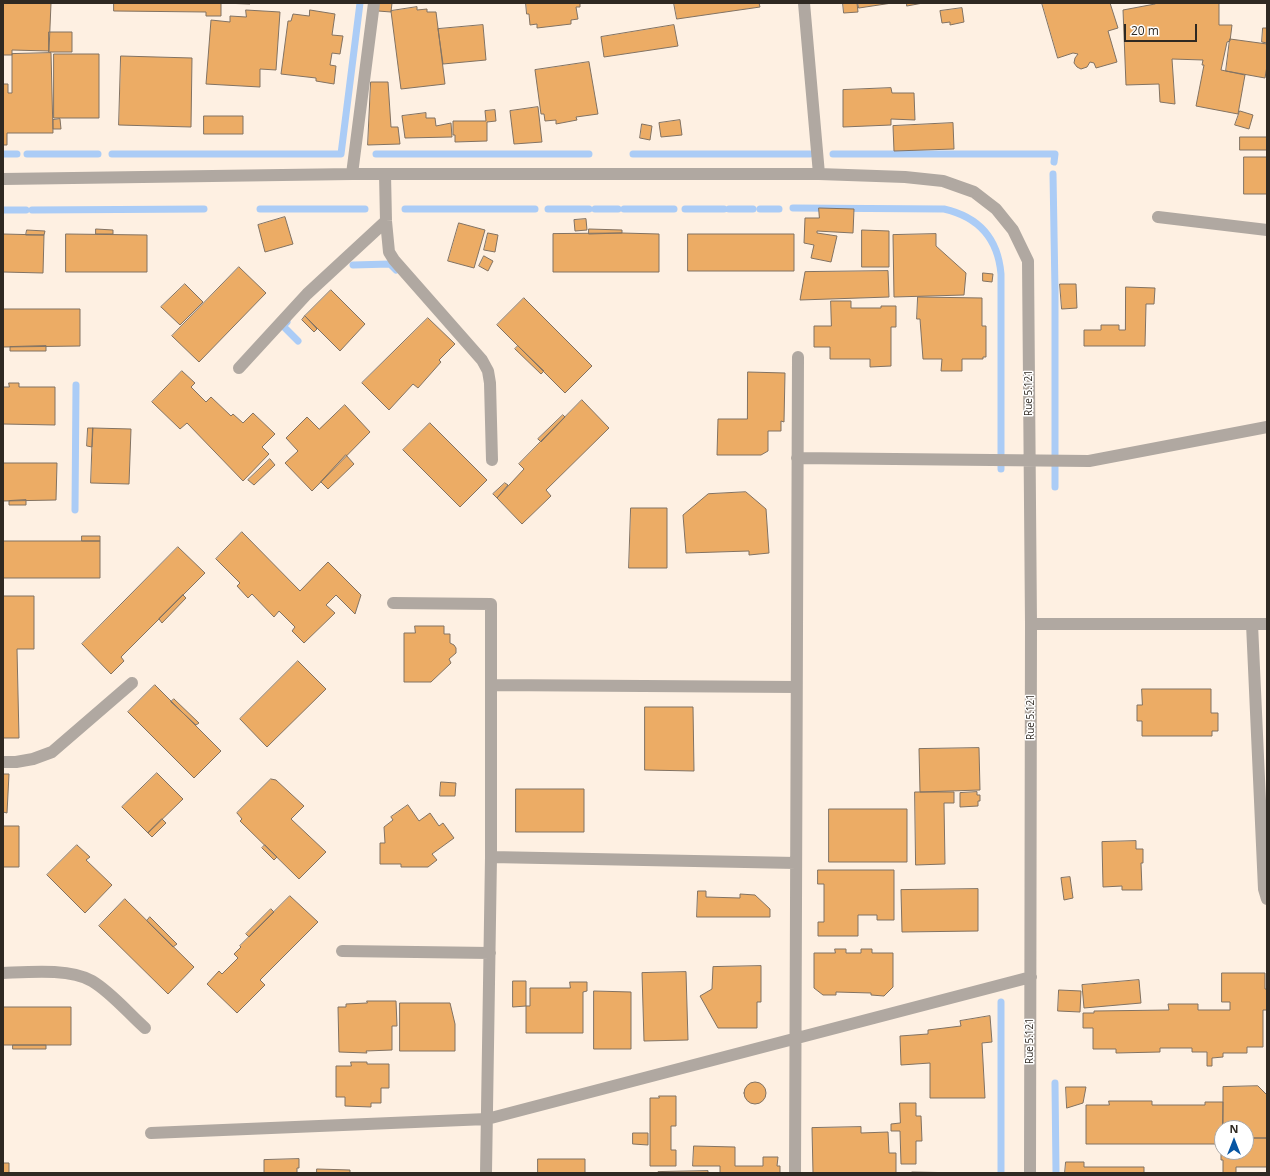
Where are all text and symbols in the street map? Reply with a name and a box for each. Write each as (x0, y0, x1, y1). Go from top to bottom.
scale bar (1126, 16, 1199, 42)
text: 20 m (1131, 22, 1159, 39)
street label: Rue 5.121 (1023, 370, 1035, 416)
street label: Rue 5.121 (1025, 694, 1037, 740)
street label: Rue 5.121 (1024, 1018, 1036, 1064)
north arrow (1214, 1120, 1254, 1160)
text: N (1230, 1121, 1238, 1136)

